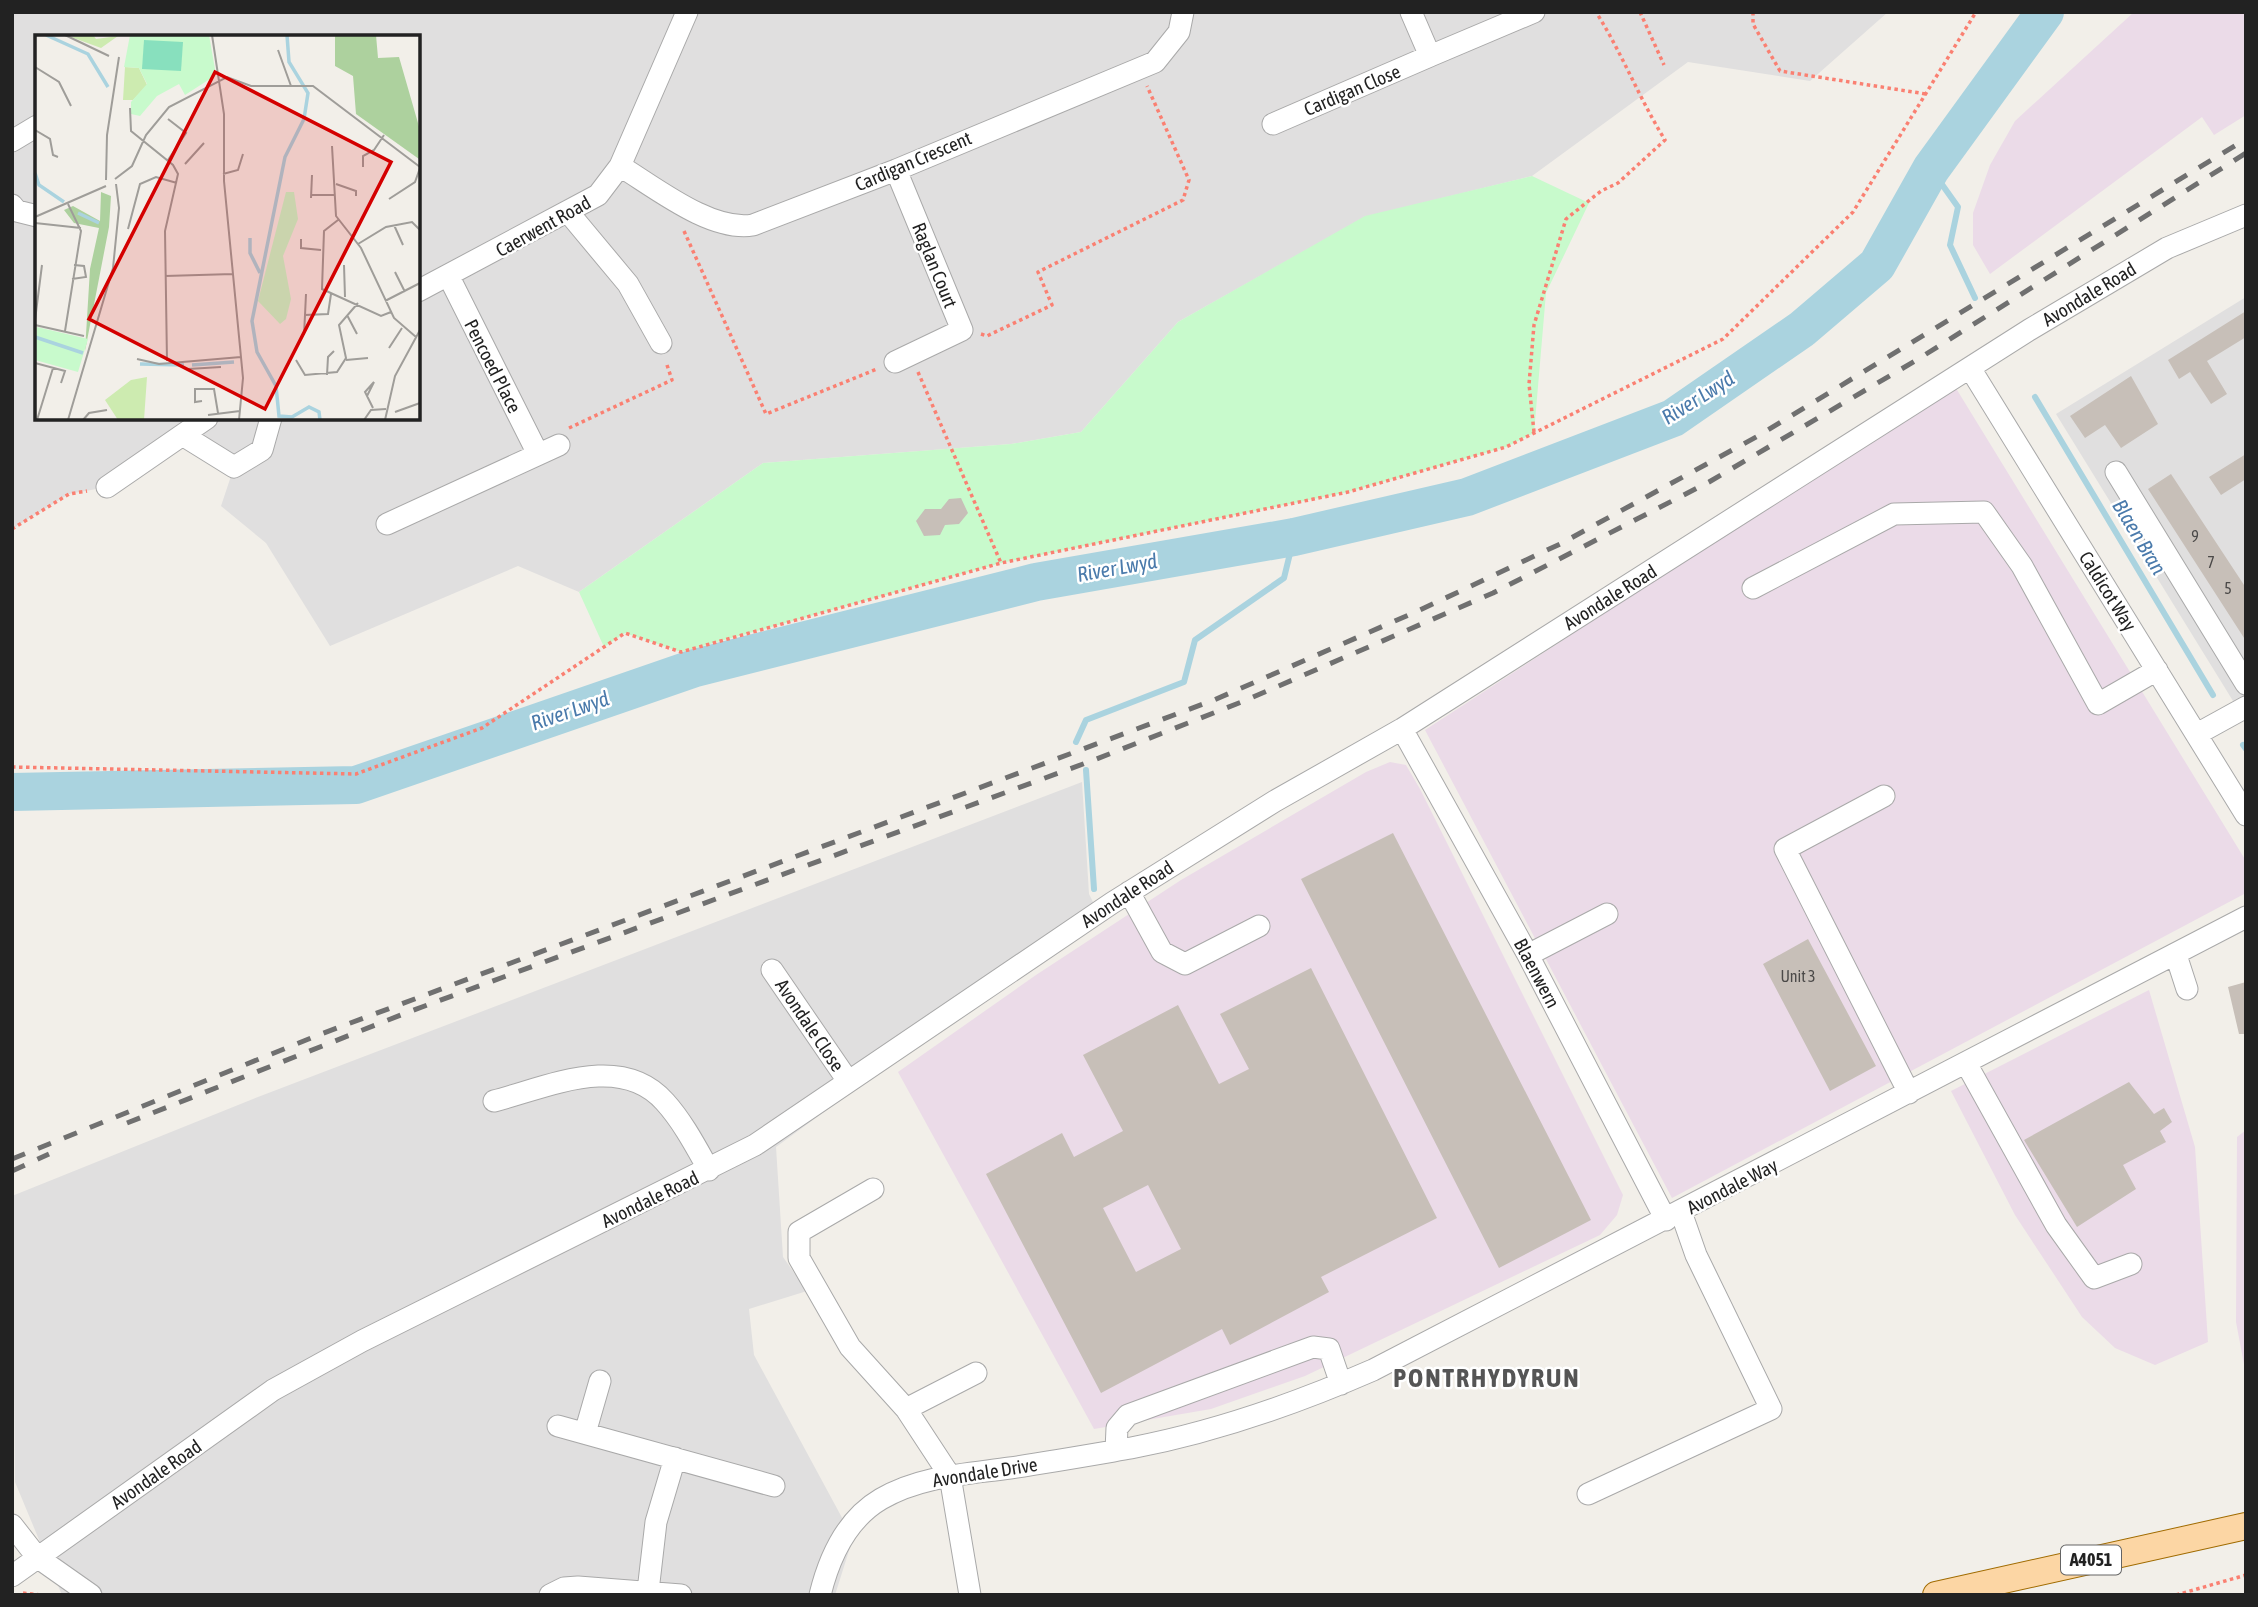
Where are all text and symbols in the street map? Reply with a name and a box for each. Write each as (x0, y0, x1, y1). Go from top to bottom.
inset map (35, 35, 420, 420)
street label: Cardigan Close (1301, 60, 1403, 120)
street label: Cardigan Crescent (851, 127, 975, 195)
street label: Caerwent Road (492, 191, 594, 261)
street label: Raglan Court (908, 219, 962, 311)
street label: Avondale Road (2038, 257, 2140, 331)
street label: Pencoed Place (460, 316, 526, 416)
water label: River Lwyd (1657, 366, 1738, 429)
water label: Blaen Bran (2108, 495, 2172, 578)
house number: 9 (2191, 527, 2199, 545)
street label: Caldicot Way (2075, 547, 2141, 635)
water label: River Lwyd (1075, 548, 1159, 586)
house number: 7 (2207, 553, 2215, 571)
street label: Avondale Road (1560, 560, 1660, 634)
house number: 5 (2224, 579, 2232, 597)
water label: River Lwyd (528, 686, 612, 735)
street label: Avondale Road (1077, 856, 1177, 932)
street label: Blaenwern (1510, 935, 1564, 1011)
house number: Unit 3 (1780, 967, 1816, 985)
street label: Avondale Close (771, 975, 849, 1075)
street label: Avondale Way (1683, 1154, 1781, 1218)
street label: Avondale Road (598, 1166, 702, 1232)
district label: PONTRHYDYRUN (1393, 1363, 1581, 1393)
street label: Avondale Road (107, 1435, 205, 1513)
street label: Avondale Drive (931, 1453, 1039, 1491)
road number: A4051 (2061, 1546, 2121, 1574)

